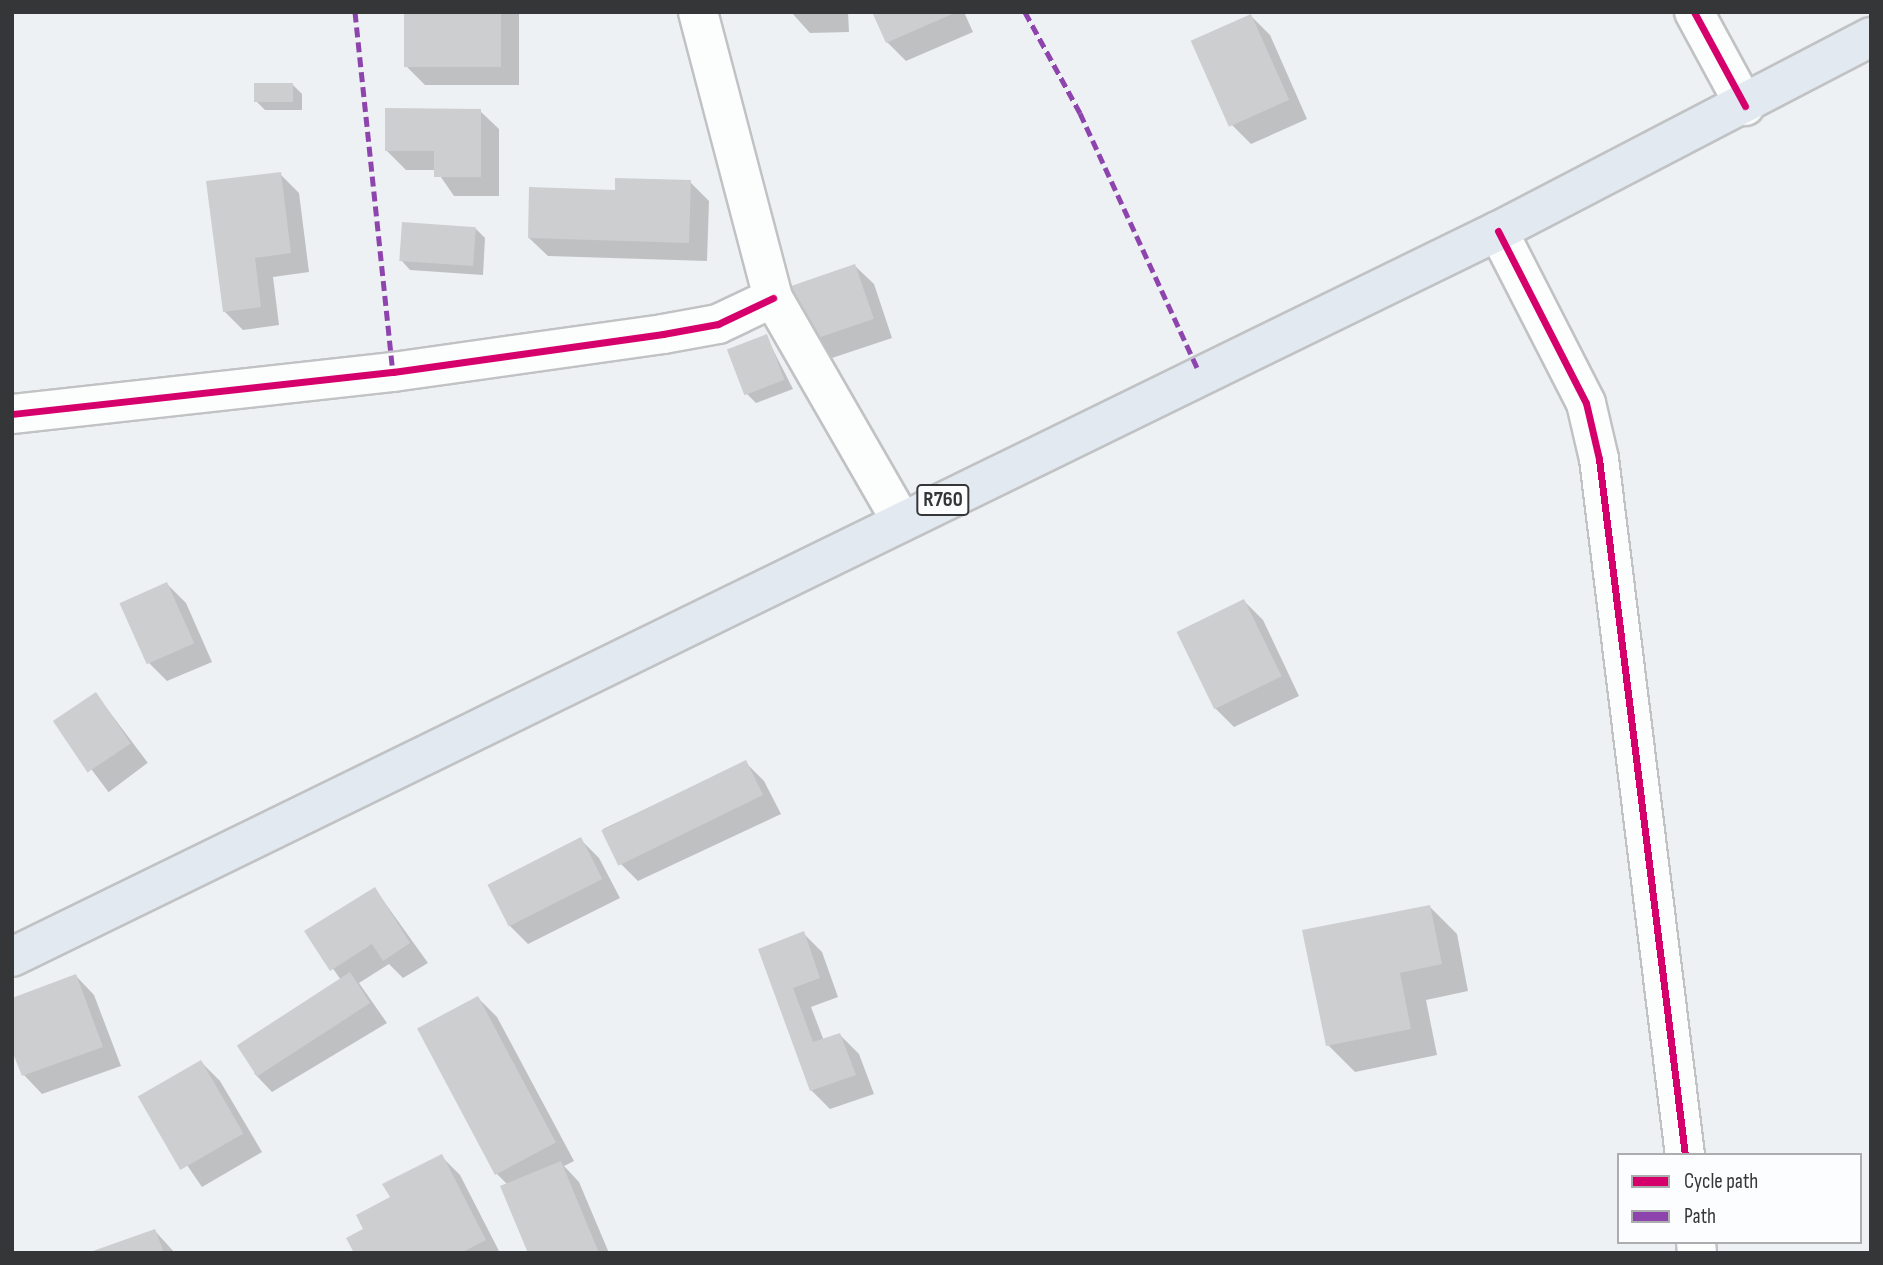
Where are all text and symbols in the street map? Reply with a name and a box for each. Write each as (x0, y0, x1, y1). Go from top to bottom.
road number: R760 (915, 482, 971, 518)
legend (1617, 1153, 1862, 1244)
text: Cycle path (1684, 1169, 1758, 1194)
text: Path (1684, 1204, 1716, 1229)

